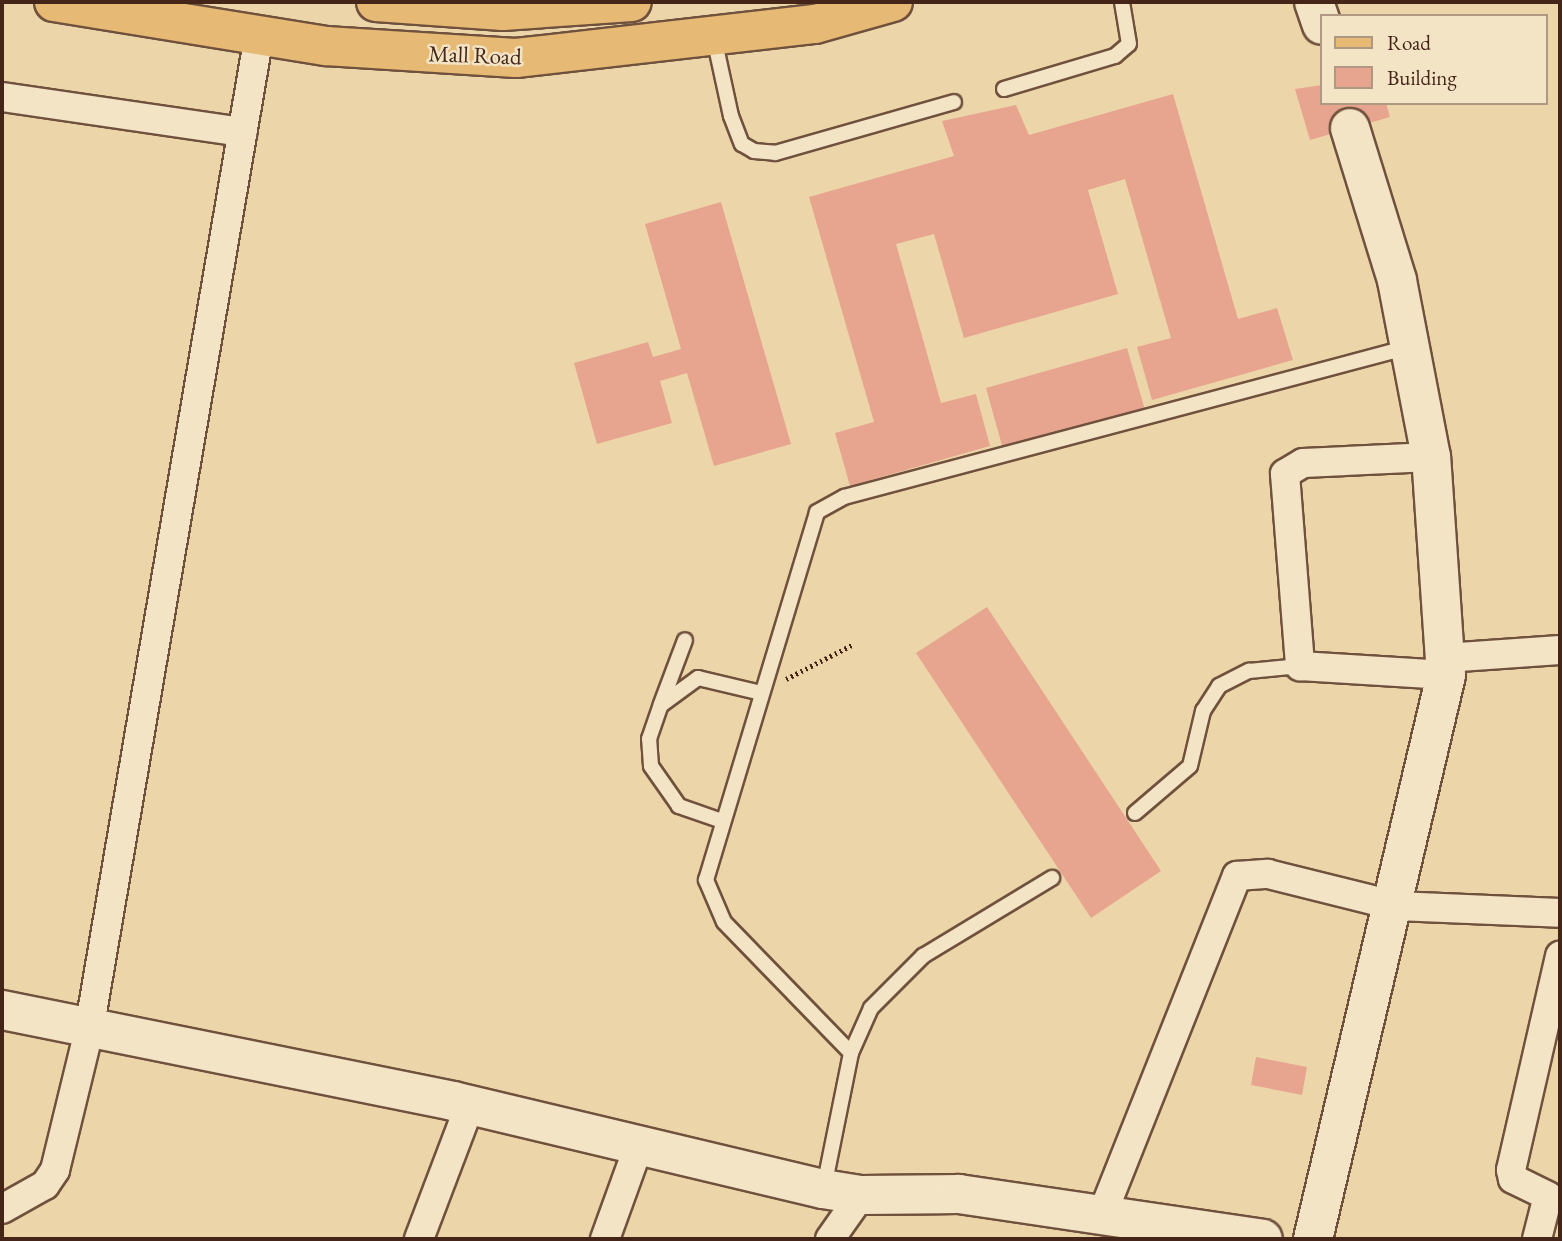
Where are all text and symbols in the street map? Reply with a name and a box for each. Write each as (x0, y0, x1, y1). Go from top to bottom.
legend (1320, 14, 1548, 105)
text: Road (1387, 29, 1431, 56)
street label: Mall Road (428, 40, 522, 70)
text: Building (1387, 64, 1457, 91)

